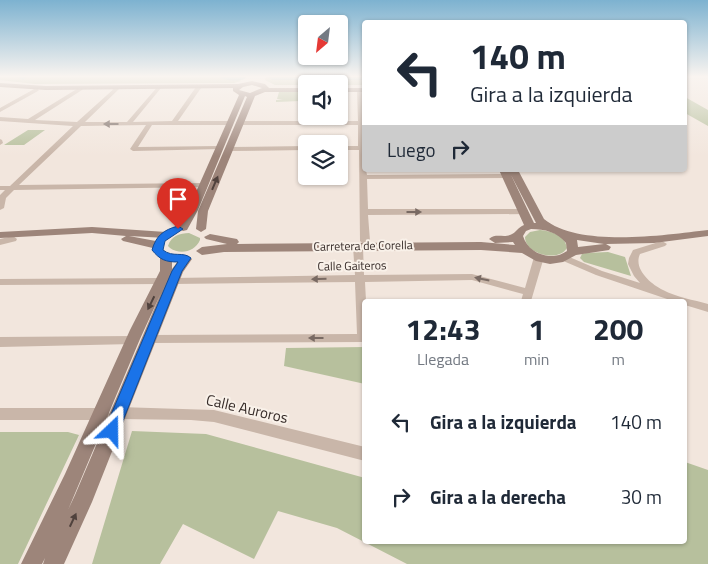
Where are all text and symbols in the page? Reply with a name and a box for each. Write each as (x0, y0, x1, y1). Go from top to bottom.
north arrow (298, 15, 348, 65)
map controls (298, 15, 348, 185)
text: 140 m (470, 29, 566, 83)
icon: left (387, 40, 452, 105)
button: sound (298, 75, 348, 125)
text: Gira a la izquierda (470, 77, 633, 111)
one-way arrow (103, 120, 119, 128)
button: layers (298, 135, 348, 185)
text: Luego (387, 135, 436, 164)
icon: right (446, 135, 474, 163)
one-way arrow (211, 176, 219, 190)
pin (157, 178, 199, 229)
icon: arrive (164, 185, 192, 213)
one-way arrow (406, 208, 422, 216)
street label: Carretera de Corella (313, 235, 413, 256)
street label: Calle Gaiteros (317, 255, 387, 276)
one-way arrow (311, 275, 327, 283)
one-way arrow (474, 275, 489, 283)
one-way arrow (146, 296, 154, 310)
text: 12:43 (406, 306, 480, 352)
text: 1 (528, 306, 545, 352)
text: 200 (593, 306, 643, 352)
one-way arrow (308, 334, 324, 342)
text: Llegada (417, 347, 469, 371)
text: min (524, 347, 549, 371)
text: m (612, 347, 625, 371)
street label: Calle Auroros (204, 388, 290, 429)
position arrow (85, 404, 137, 456)
text: Gira a la izquierda (430, 407, 577, 436)
text: 140 m (610, 407, 662, 436)
icon: left (387, 408, 415, 436)
text: Gira a la derecha (430, 482, 566, 511)
text: 30 m (621, 482, 662, 511)
icon: right (387, 483, 415, 511)
one-way arrow (70, 513, 78, 527)

